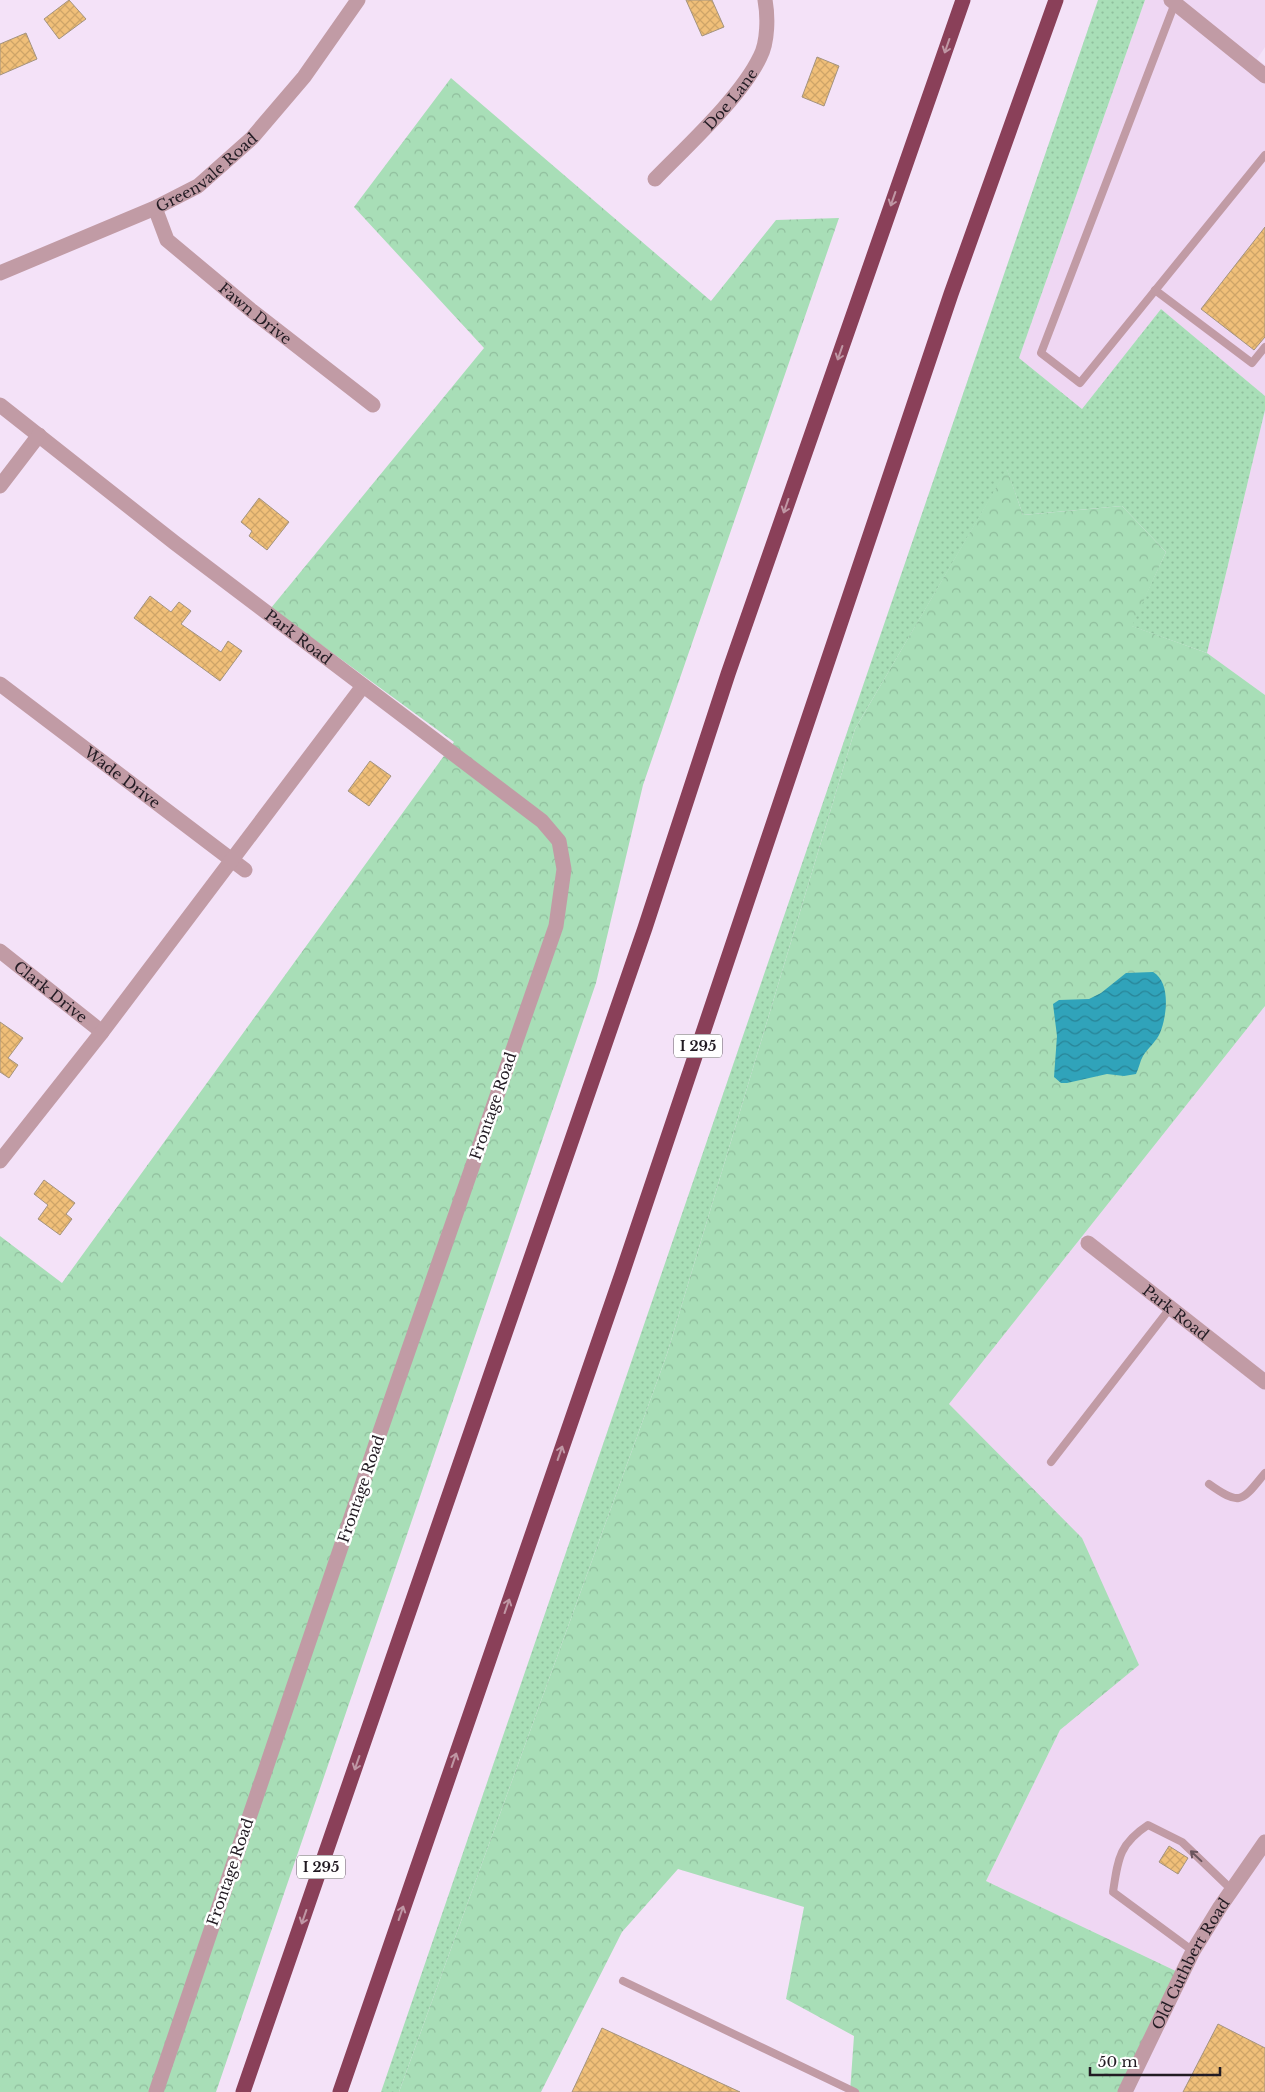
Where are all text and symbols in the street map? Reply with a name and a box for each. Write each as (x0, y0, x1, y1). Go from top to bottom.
one-way arrow (942, 38, 951, 53)
street label: Doe Lane (699, 65, 761, 134)
street label: Greenvale Road (152, 129, 261, 216)
one-way arrow (888, 191, 897, 207)
street label: Fawn Drive (215, 278, 296, 348)
one-way arrow (835, 345, 844, 360)
one-way arrow (781, 498, 791, 514)
street label: Park Road (261, 605, 336, 668)
street label: Wade Drive (80, 742, 164, 812)
street label: Clark Drive (10, 956, 92, 1026)
road number: I 295 (674, 1034, 722, 1058)
street label: Frontage Road (466, 1050, 520, 1162)
street label: Park Road (1139, 1280, 1213, 1344)
street label: Frontage Road (334, 1433, 388, 1545)
one-way arrow (556, 1445, 566, 1461)
one-way arrow (503, 1598, 513, 1614)
one-way arrow (450, 1753, 459, 1768)
one-way arrow (352, 1755, 361, 1771)
street label: Frontage Road (203, 1816, 257, 1928)
one-way arrow (1190, 1850, 1203, 1862)
road number: I 295 (297, 1855, 345, 1878)
street label: Old Cuthbert Road (1147, 1894, 1233, 2033)
one-way arrow (397, 1906, 406, 1922)
one-way arrow (299, 1908, 308, 1924)
scale bar (1090, 2044, 1220, 2076)
text: 50 m (1098, 2052, 1138, 2071)

